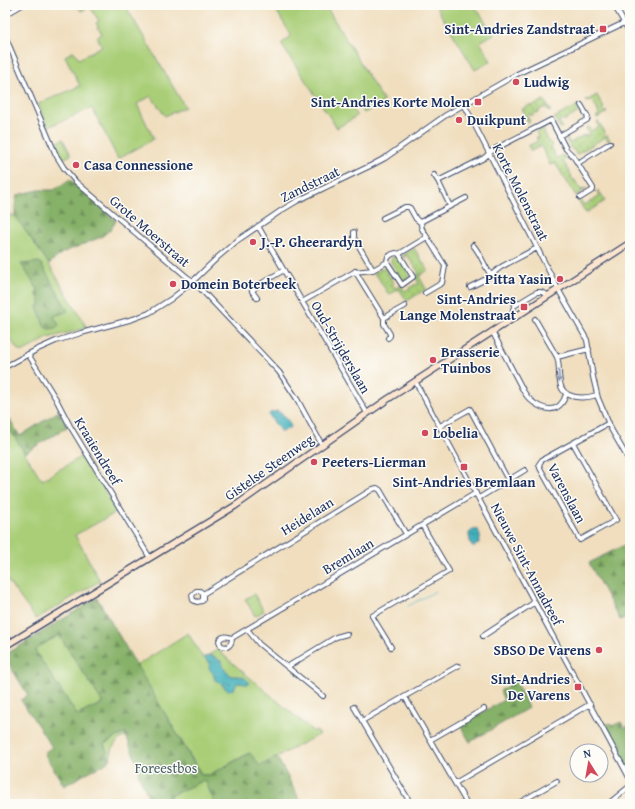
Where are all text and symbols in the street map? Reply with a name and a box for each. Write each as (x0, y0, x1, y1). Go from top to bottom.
place label: Sint-Andries Zandstraat (444, 19, 596, 39)
marker: Sint-Andries Zandstraat (598, 24, 608, 34)
place label: Ludwig (524, 72, 570, 92)
marker: Ludwig (511, 77, 521, 87)
place label: Sint-Andries Korte Molen (311, 92, 471, 112)
marker: Sint-Andries Korte Molen (473, 97, 483, 107)
place label: Duikpunt (467, 110, 527, 130)
marker: Duikpunt (454, 115, 464, 125)
street label: Korte Molenstraat (488, 140, 554, 244)
place label: Casa Connessione (84, 155, 193, 175)
marker: Casa Connessione (71, 160, 81, 170)
street label: Zandstraat (277, 161, 343, 207)
street label: Grote Moerstraat (105, 190, 195, 272)
place label: J.-P. Gheerardyn (259, 232, 363, 252)
marker: J.-P. Gheerardyn (248, 237, 258, 247)
place label: Pitta Yasin (485, 269, 553, 289)
place label: Domein Boterbeek (181, 274, 297, 294)
marker: Pitta Yasin (555, 274, 565, 284)
marker: Domein Boterbeek (168, 279, 178, 289)
place label: Sint-Andries Lange Molenstraat (400, 289, 517, 325)
street label: Oud-Strijderslaan (306, 297, 376, 397)
marker: Sint-Andries Lange Molenstraat (519, 302, 529, 312)
place label: Brasserie Tuinbos (441, 342, 500, 378)
marker: Brasserie Tuinbos (428, 355, 438, 365)
one-way arrow (556, 369, 563, 382)
street label: Kraaiendreef (70, 413, 127, 490)
place label: Lobelia (433, 423, 479, 443)
marker: Lobelia (420, 428, 430, 438)
street label: Gistelse Steenweg (221, 429, 318, 505)
place label: Peeters-Lierman (322, 452, 427, 472)
marker: Peeters-Lierman (309, 457, 319, 467)
street label: Varenslaan (543, 459, 591, 527)
marker: Sint-Andries Bremlaan (459, 462, 469, 472)
place label: Sint-Andries Bremlaan (392, 472, 536, 492)
street label: Heidelaan (277, 492, 337, 540)
street label: Nieuwe Sint-Annadreef (486, 499, 569, 630)
street label: Bremlaan (319, 533, 377, 579)
place label: SBSO De Varens (494, 640, 591, 660)
marker: SBSO De Varens (594, 645, 604, 655)
place label: Sint-Andries De Varens (491, 669, 570, 705)
marker: Sint-Andries De Varens (573, 682, 583, 692)
north arrow (569, 743, 609, 783)
text: N (582, 745, 593, 762)
park label: Foreestbos (135, 758, 197, 778)

